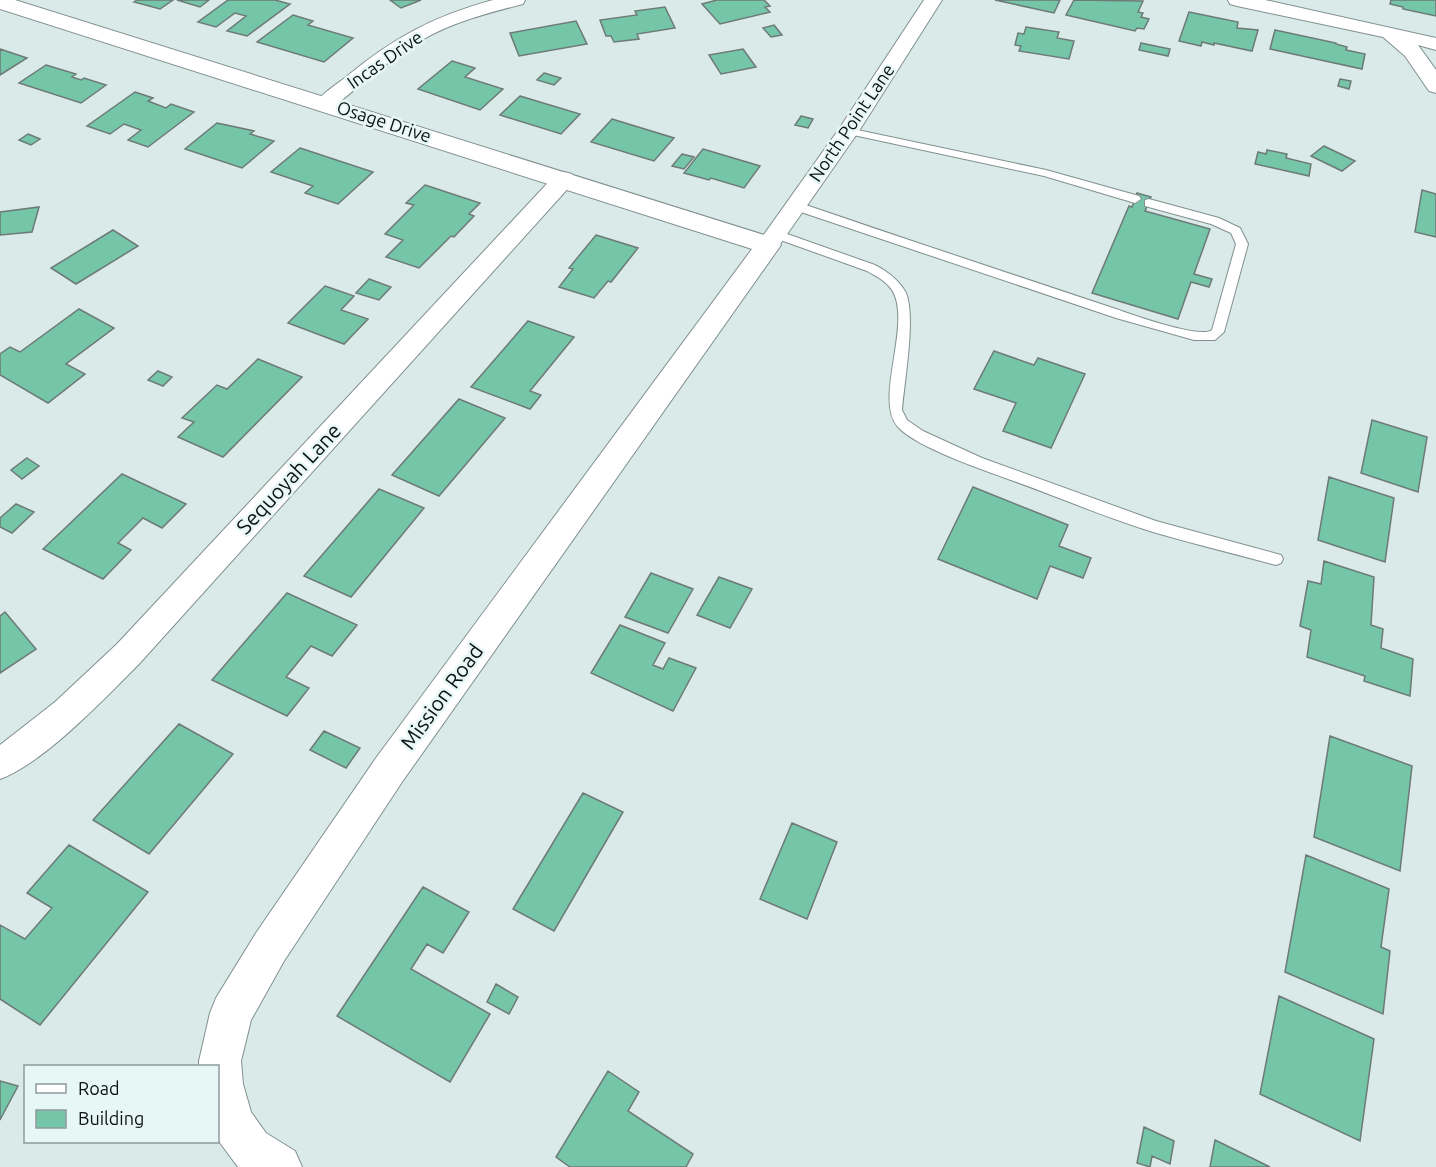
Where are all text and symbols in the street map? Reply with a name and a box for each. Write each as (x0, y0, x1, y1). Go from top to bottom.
street label: Incas Drive (343, 26, 426, 92)
street label: North Point Lane (804, 60, 898, 185)
street label: Osage Drive (335, 96, 434, 146)
street label: Sequoyah Lane (231, 418, 345, 538)
street label: Mission Road (395, 639, 487, 754)
legend (24, 1065, 219, 1143)
text: Road (78, 1078, 120, 1098)
text: Building (78, 1108, 144, 1128)

